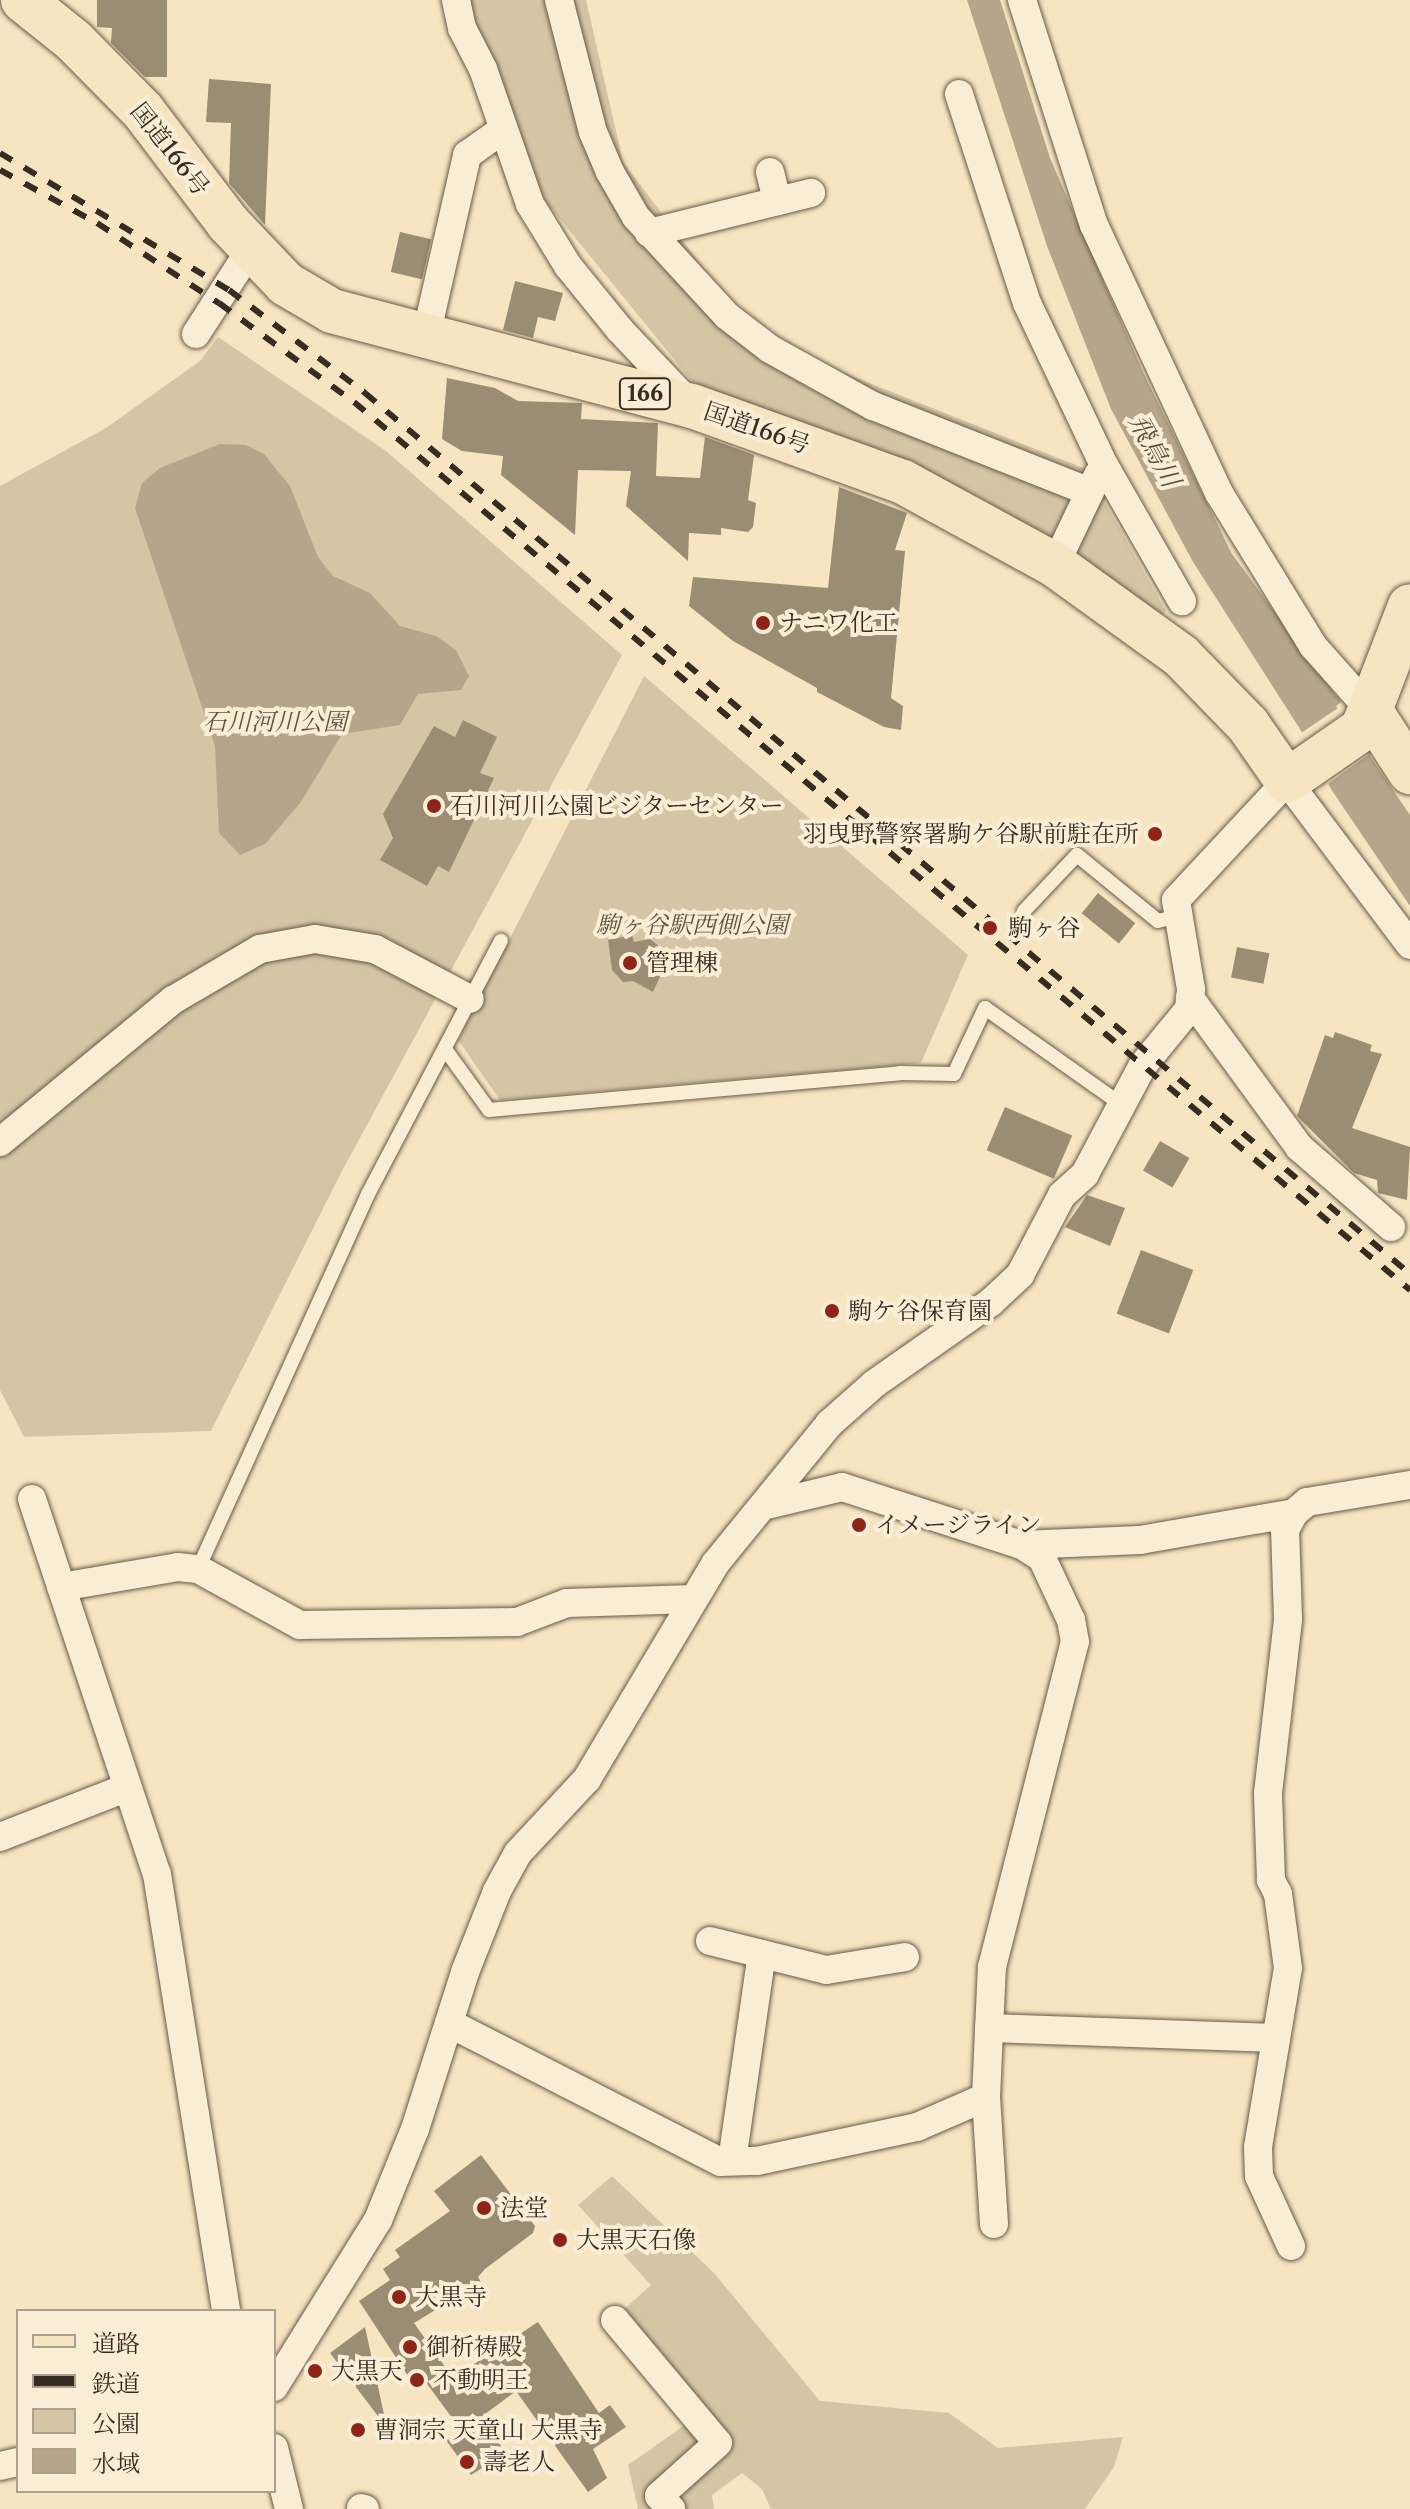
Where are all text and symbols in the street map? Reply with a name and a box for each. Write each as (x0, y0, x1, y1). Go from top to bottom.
street label: 国道166号 (125, 97, 215, 201)
road number: 166 (617, 376, 673, 412)
street label: 国道166号 (700, 396, 814, 460)
water label: 飛鳥川 (1122, 409, 1186, 493)
place label: ナニワ化工 (779, 609, 899, 637)
marker: ナニワ化工 (754, 614, 772, 632)
park label: 石川河川公園 (203, 708, 347, 736)
place label: 石川河川公園ビジターセンター (450, 792, 786, 820)
marker: 石川河川公園ビジターセンター (425, 797, 443, 815)
place label: 羽曳野警察署駒ケ谷駅前駐在所 (803, 820, 1139, 848)
marker: 羽曳野警察署駒ケ谷駅前駐在所 (1146, 825, 1164, 843)
park label: 駒ヶ谷駅西側公園 (596, 911, 788, 939)
place label: 駒ヶ谷 (1008, 914, 1080, 942)
marker: 駒ヶ谷 (979, 917, 1001, 939)
place label: 管理棟 (646, 949, 718, 977)
marker: 管理棟 (621, 954, 639, 972)
place label: 駒ケ谷保育園 (848, 1297, 992, 1325)
marker: 駒ケ谷保育園 (823, 1302, 841, 1320)
place label: イメージライン (875, 1511, 1043, 1539)
marker: イメージライン (850, 1516, 868, 1534)
place label: 法堂 (500, 2194, 548, 2222)
marker: 法堂 (475, 2199, 493, 2217)
place label: 大黒天石像 (576, 2226, 696, 2254)
marker: 大黒天石像 (551, 2231, 569, 2249)
place label: 大黒寺 (415, 2283, 487, 2311)
marker: 大黒寺 (390, 2288, 408, 2306)
legend (16, 2309, 276, 2493)
text: 道路 (92, 2329, 140, 2358)
place label: 御祈祷殿 (426, 2333, 522, 2361)
marker: 御祈祷殿 (401, 2338, 419, 2356)
place label: 大黒天 (331, 2357, 403, 2385)
marker: 大黒天 (306, 2362, 324, 2380)
place label: 不動明王 (433, 2366, 529, 2394)
text: 鉄道 (92, 2369, 140, 2398)
marker: 不動明王 (408, 2371, 426, 2389)
text: 公園 (92, 2409, 140, 2438)
place label: 曹洞宗 天童山 大黒寺 (374, 2416, 603, 2444)
marker: 曹洞宗 天童山 大黒寺 (349, 2421, 367, 2439)
place label: 壽老人 (483, 2448, 555, 2476)
text: 水域 (92, 2449, 140, 2478)
marker: 壽老人 (458, 2453, 476, 2471)

